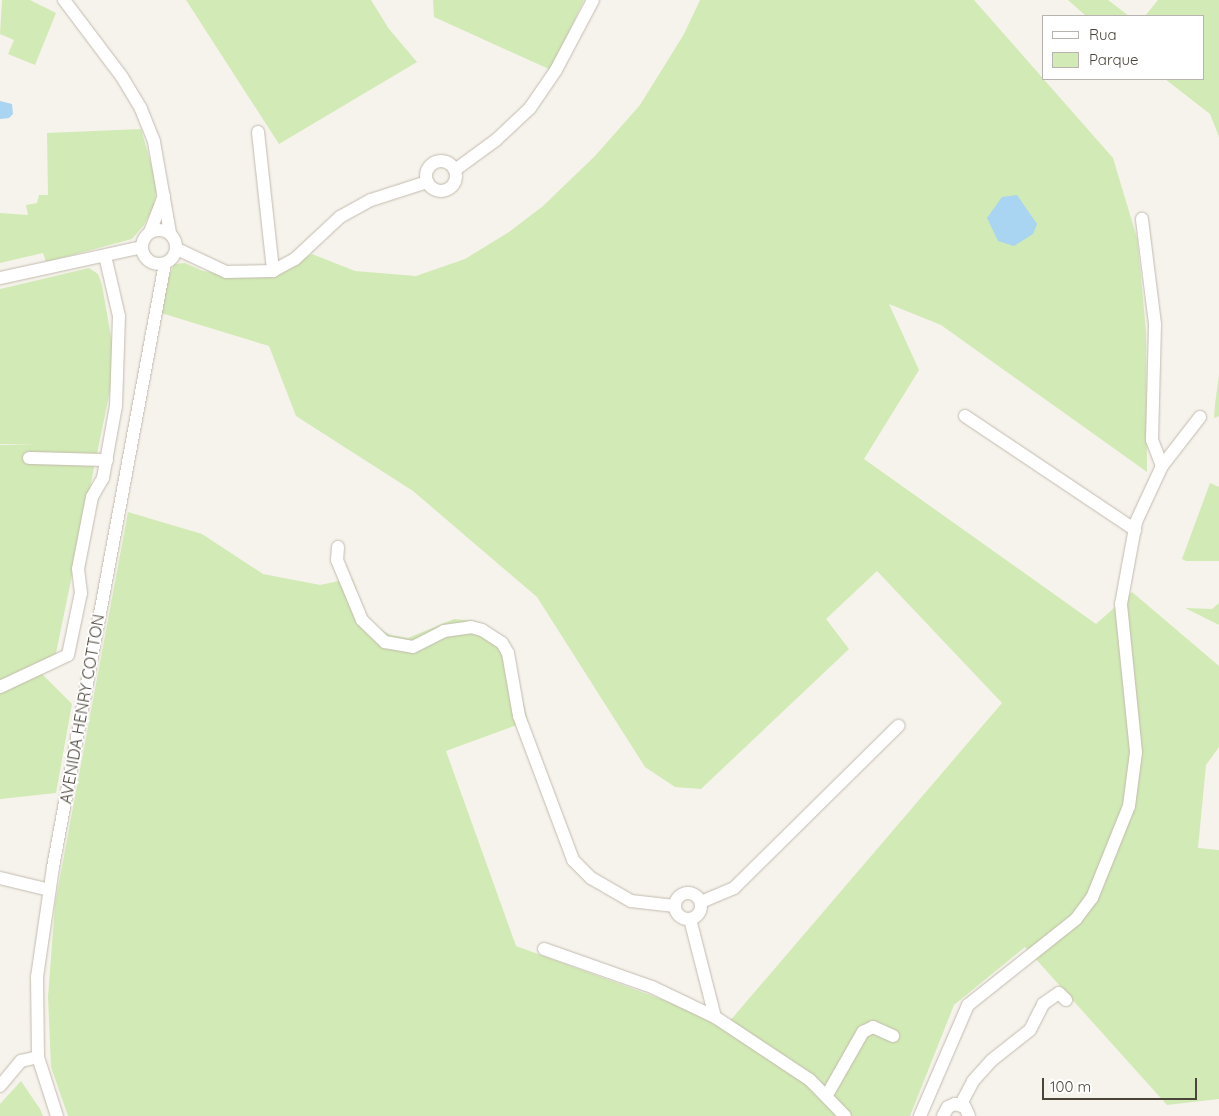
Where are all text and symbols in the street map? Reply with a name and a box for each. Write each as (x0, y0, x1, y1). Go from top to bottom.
legend (1042, 15, 1204, 80)
text: Rua (1089, 25, 1117, 44)
text: Parque (1089, 50, 1139, 69)
street label: AVENIDA HENRY COTTON (56, 613, 108, 805)
scale bar (1044, 1068, 1199, 1100)
text: 100 m (1050, 1077, 1091, 1096)

